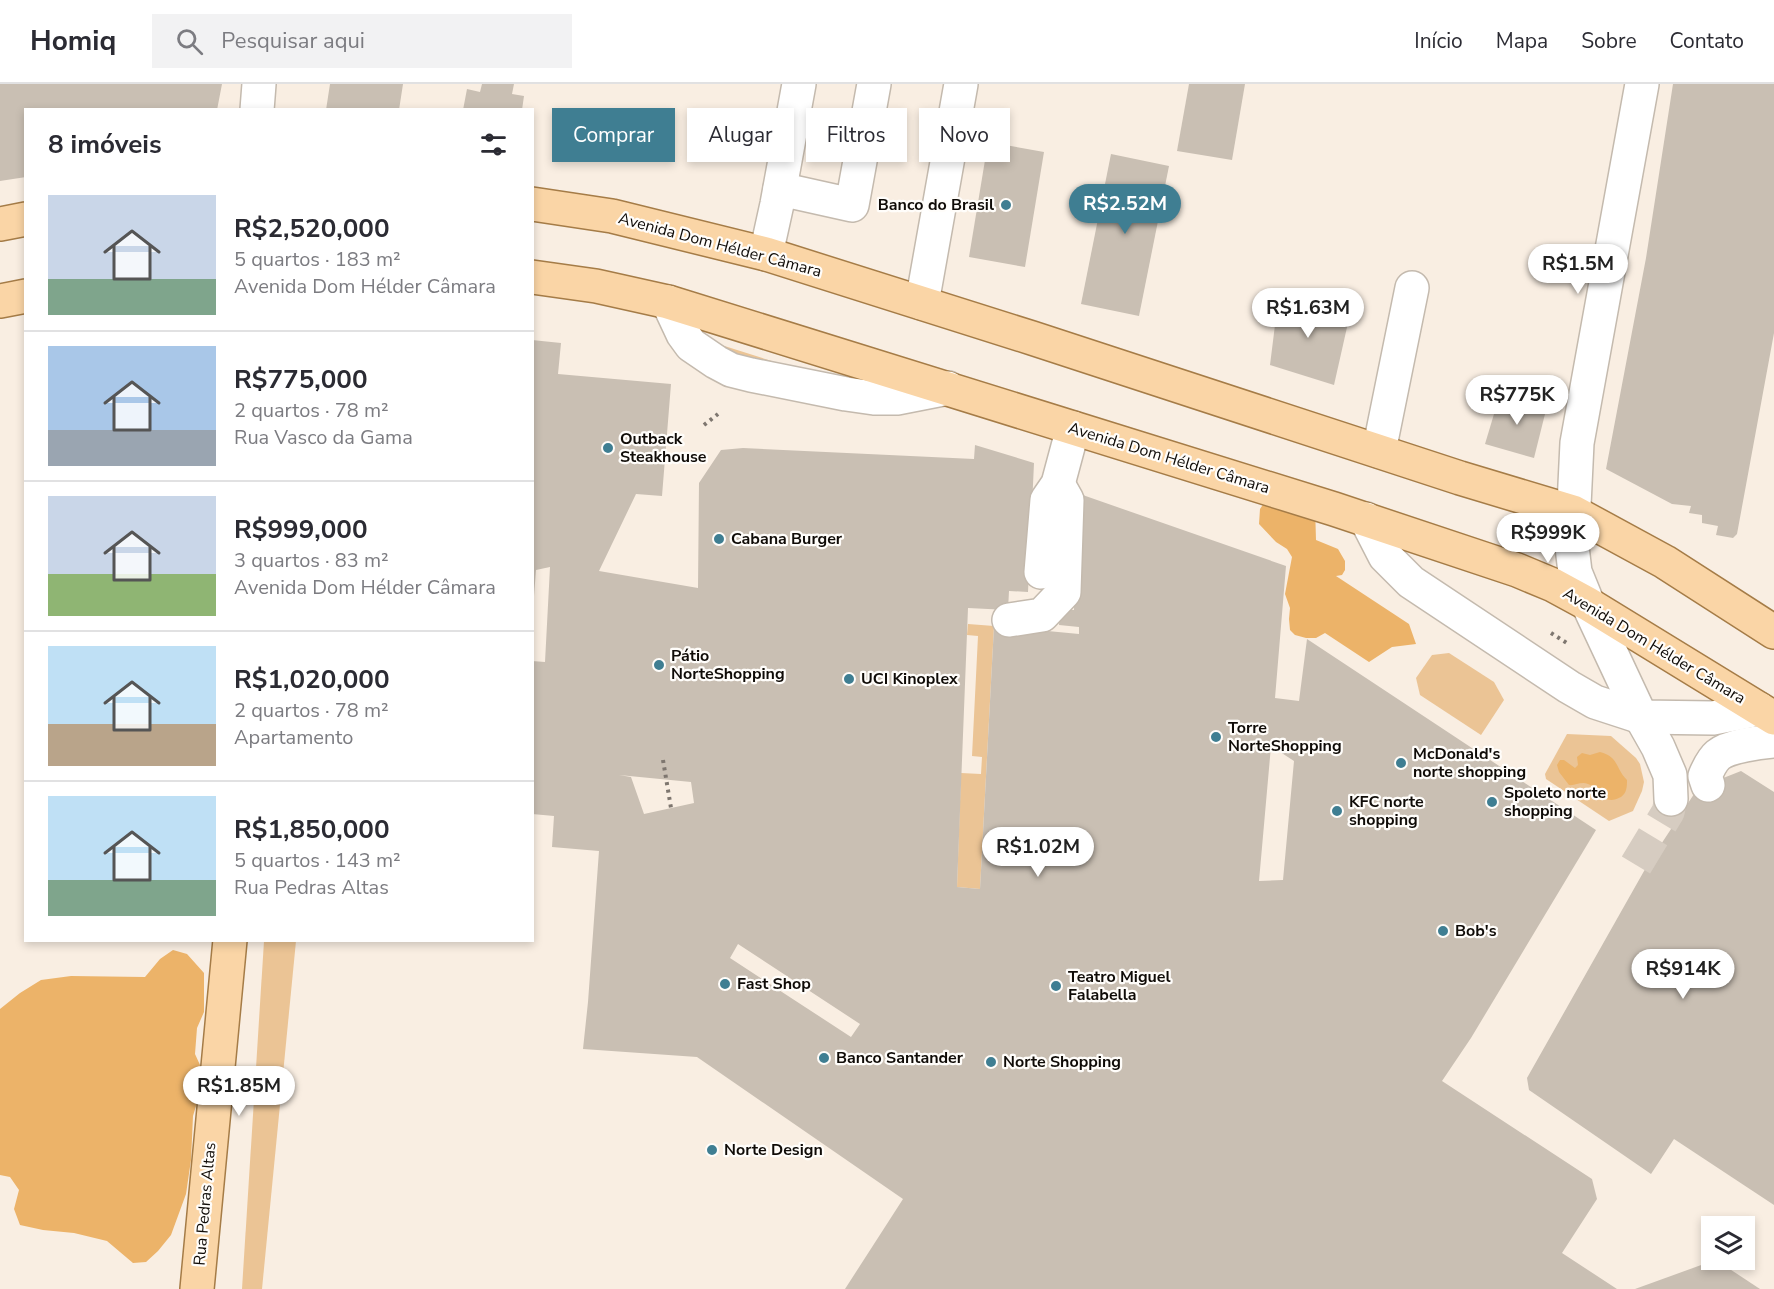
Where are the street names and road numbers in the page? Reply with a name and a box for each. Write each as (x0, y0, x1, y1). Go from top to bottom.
street label: Avenida Dom Hélder Câmara (616, 207, 824, 283)
street label: Avenida Dom Hélder Câmara (1066, 417, 1272, 499)
street label: Avenida Dom Hélder Câmara (1559, 583, 1749, 709)
street label: Rua Pedras Altas (189, 1141, 221, 1267)

